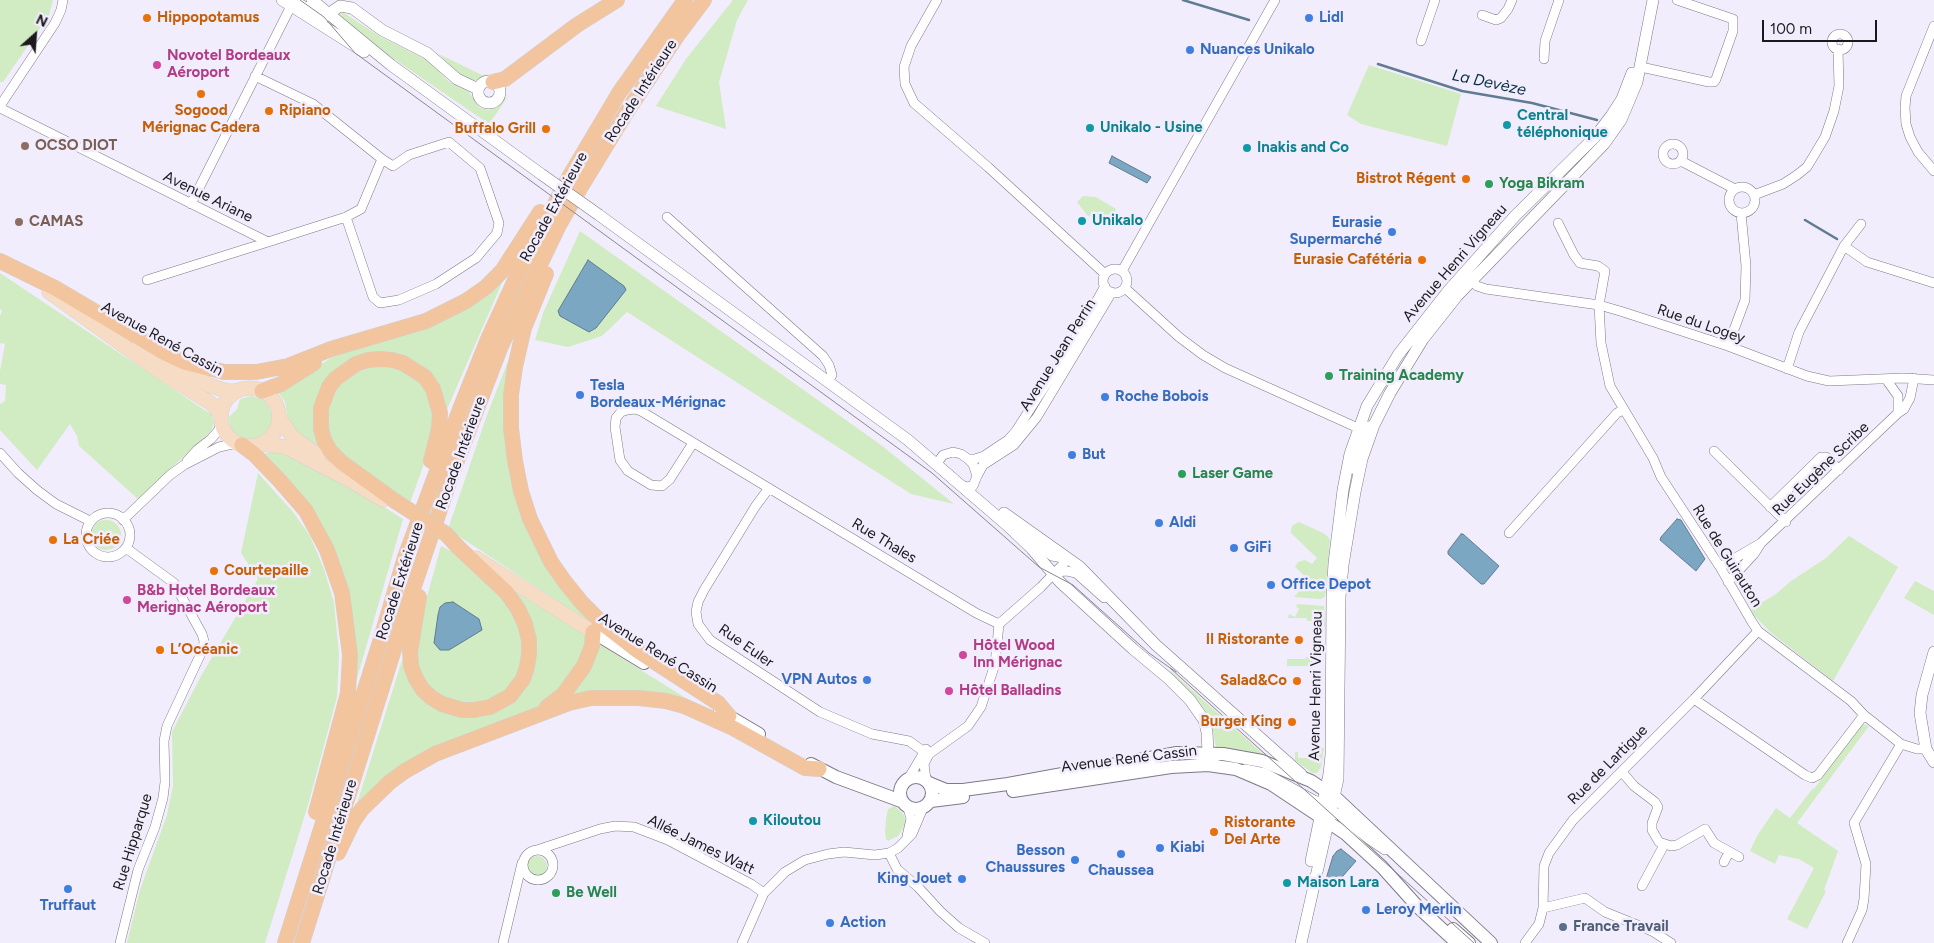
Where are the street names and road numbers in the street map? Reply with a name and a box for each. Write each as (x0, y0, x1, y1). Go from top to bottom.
street label: Rocade Intérieure (601, 36, 681, 146)
street label: Rocade Extérieure (516, 149, 592, 265)
street label: Avenue Ariane (160, 168, 256, 226)
street label: Avenue Henri Vigneau (1399, 201, 1511, 325)
street label: Avenue Jean Perrin (1016, 296, 1100, 414)
street label: Avenue René Cassin (98, 298, 226, 380)
street label: Rue du Logey (1655, 301, 1747, 347)
street label: Rocade Intérieure (432, 394, 490, 512)
street label: Rue Eugène Scribe (1769, 418, 1873, 520)
street label: Rue de Guirauton (1688, 501, 1766, 611)
street label: Rue Thales (848, 515, 920, 567)
street label: Rocade Extérieure (372, 520, 428, 642)
street label: Avenue René Cassin (595, 609, 721, 697)
street label: Avenue Henri Vigneau (1306, 611, 1326, 761)
street label: Rue Euler (715, 620, 777, 672)
street label: Rue de Lartigue (1564, 721, 1652, 809)
street label: Avenue René Cassin (1060, 742, 1198, 776)
street label: Rocade Intérieure (309, 777, 361, 897)
street label: Rue Hipparque (110, 792, 156, 892)
street label: Allée James Watt (645, 811, 757, 879)

